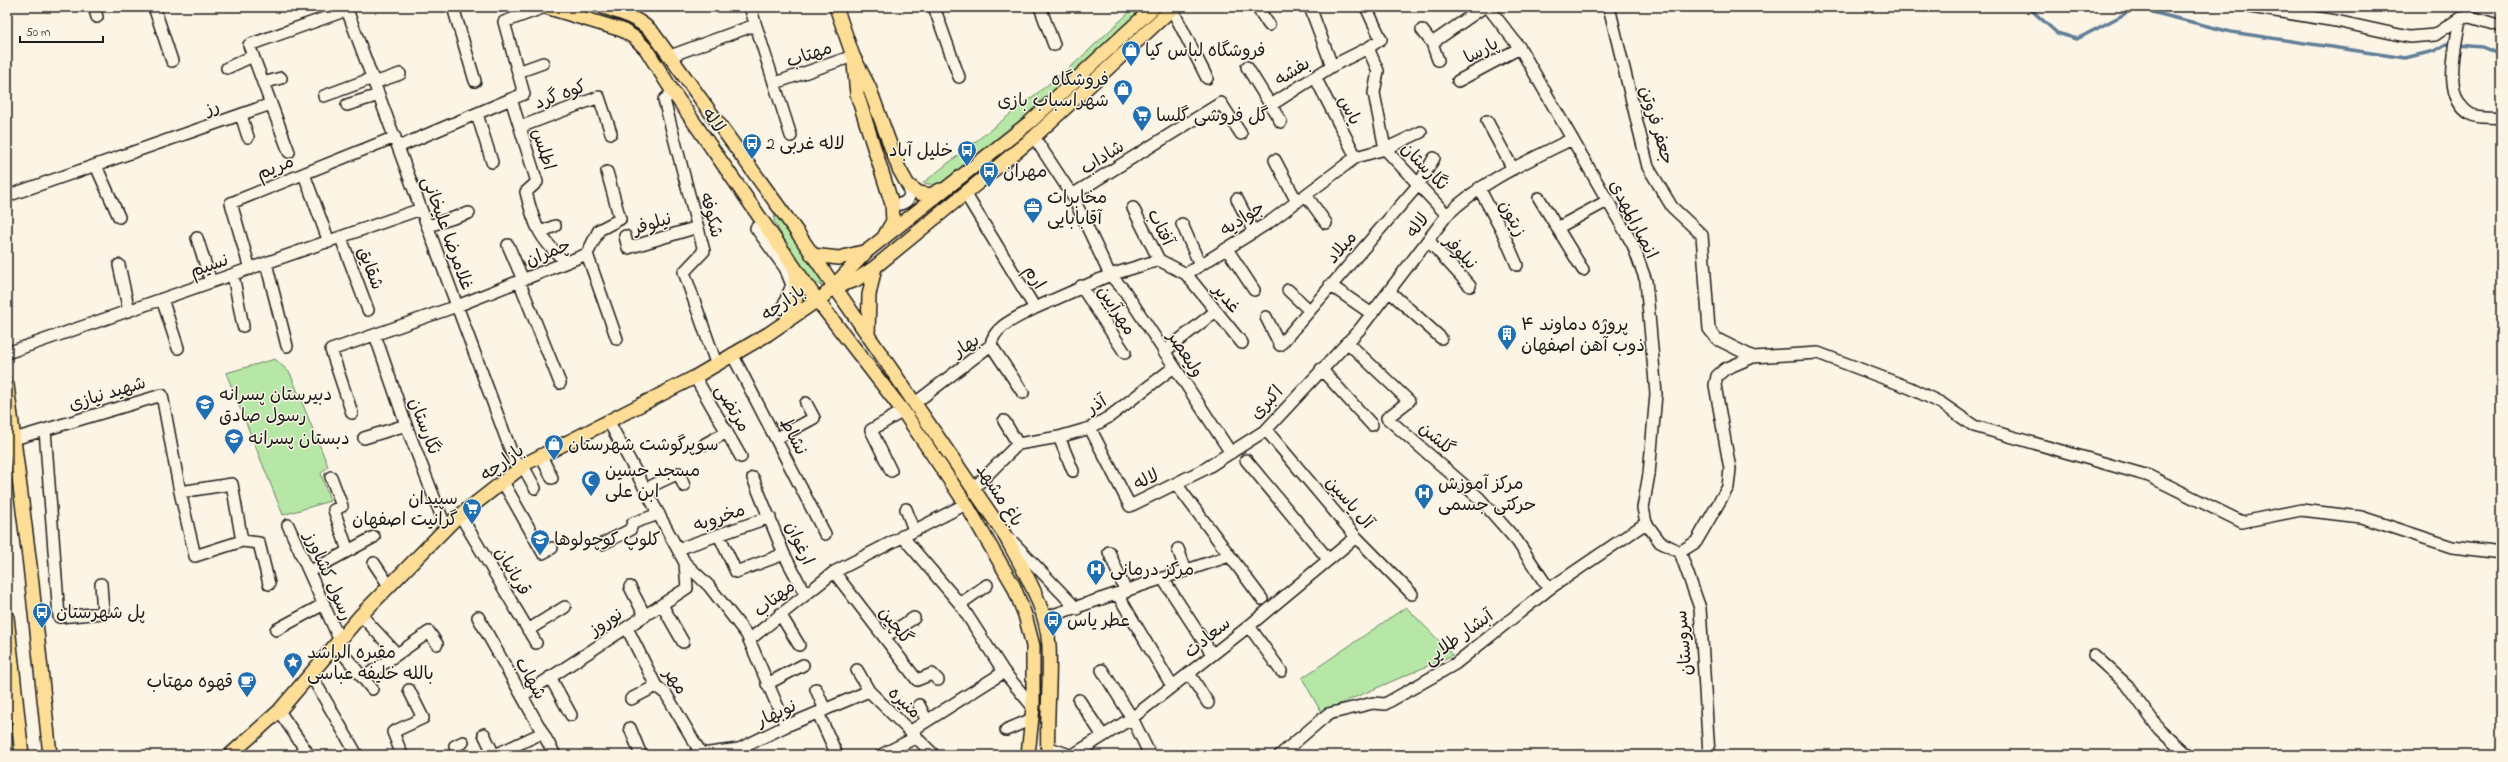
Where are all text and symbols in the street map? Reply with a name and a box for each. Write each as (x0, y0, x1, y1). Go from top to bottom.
scale bar (20, 18, 103, 44)
text: 50 m (26, 24, 50, 42)
street label: پارسا (1460, 32, 1504, 72)
street label: مهتاب (783, 36, 836, 76)
shop icon: فروشگاه لباس کیا (1120, 39, 1142, 67)
place label: فروشگاه لباس کیا (1145, 39, 1265, 65)
street label: بفشه (1270, 52, 1316, 94)
place label: فروشگاه شهراسباب بازی (997, 68, 1109, 115)
street label: کوه گرد (531, 74, 591, 117)
shop icon: فروشگاه شهراسباب بازی (1112, 78, 1134, 106)
street label: جعفر فروتن (1631, 83, 1679, 168)
street label: یاس (1330, 91, 1367, 130)
street label: رز (200, 94, 224, 124)
street label: لاله (694, 103, 730, 139)
supermarket icon: گل فروشی گلسا (1131, 104, 1153, 132)
place label: گل فروشی گلسا (1156, 104, 1269, 130)
street label: اطلس (523, 126, 561, 174)
bus stop icon: لاله غربی 2 (741, 132, 763, 160)
place label: لاله غربی 2 (766, 132, 845, 158)
street label: شاداب (1076, 135, 1130, 182)
street label: نگارستان (1394, 137, 1453, 198)
place label: خلیل آباد (889, 139, 953, 165)
bus stop icon: خلیل آباد (956, 139, 978, 167)
street label: مریم (253, 150, 298, 188)
bus stop icon: مهران (978, 160, 1000, 188)
place label: مهران (1003, 160, 1047, 186)
street label: غلامرضا علیخانی (414, 173, 479, 294)
street label: انصارالمهدی (1601, 176, 1663, 264)
place label: مخابرات آقابابایی (1047, 186, 1107, 233)
street label: شکوفه (692, 190, 729, 241)
street label: جوادیه (1216, 195, 1271, 244)
office icon: مخابرات آقابابایی (1022, 196, 1044, 224)
street label: زیتون (1491, 196, 1532, 242)
street label: آفتاب (1139, 205, 1180, 252)
street label: نیلوفر (628, 207, 675, 244)
street label: لاله (1401, 208, 1437, 244)
street label: میلاد (1321, 226, 1364, 270)
street label: نیلوفر (1435, 229, 1482, 277)
street label: چمران (522, 233, 575, 275)
street label: شقایق (349, 243, 389, 294)
street label: نسیم (187, 248, 232, 286)
street label: ارم (1016, 261, 1051, 295)
street label: غدیر (1204, 277, 1245, 320)
street label: بازارچه (757, 279, 812, 328)
street label: مهرآیین (1089, 281, 1141, 341)
place label: پروژه دماوند ۴ ذوب آهن اصفهان (1521, 313, 1645, 360)
building icon: پروژه دماوند ۴ ذوب آهن اصفهان (1496, 323, 1518, 351)
street label: ولیعصر (1159, 325, 1209, 383)
street label: بهار (947, 328, 986, 366)
street label: شهید نیازی (66, 371, 149, 419)
street label: مرتضی (707, 380, 755, 438)
street label: اکبری (1245, 380, 1290, 426)
place label: دبیرستان پسرانه رسول صادق (219, 383, 332, 430)
street label: آذر (1080, 389, 1114, 423)
school or university icon: دبیرستان پسرانه رسول صادق (194, 393, 216, 421)
street label: نگارستان (400, 395, 446, 459)
street label: نشاط (772, 413, 813, 460)
street label: گلشن (1412, 417, 1460, 463)
school or university icon: دبستان پسرانه (223, 427, 245, 455)
place label: دبستان پسرانه (248, 427, 350, 453)
shop icon: سوپرگوشت شهرستان (543, 433, 565, 461)
place label: سوپرگوشت شهرستان (568, 433, 719, 459)
street label: بازارچه (476, 439, 531, 488)
place label: مسجد حسین ابن علی (605, 459, 700, 506)
street label: باغ مشهد (968, 460, 1028, 533)
street label: لاله (1130, 464, 1164, 498)
mosque icon: مسجد حسین ابن علی (580, 469, 602, 497)
street label: آل یاسین (1318, 471, 1380, 537)
place label: مرکز آموزش حرکتی جسمی (1438, 472, 1536, 519)
hospital icon: مرکز آموزش حرکتی جسمی (1413, 482, 1435, 510)
place label: سپیدان گرانیت اصفهان (352, 487, 458, 534)
supermarket icon: سپیدان گرانیت اصفهان (461, 497, 483, 525)
street label: مخروبه (690, 498, 749, 540)
street label: ارغوان (777, 518, 819, 570)
street label: رسول کشاورز (295, 526, 358, 625)
school or university icon: کلوپ کوچولوها (529, 528, 551, 556)
place label: کلوپ کوچولوها (554, 528, 661, 554)
street label: قربانیان (487, 543, 536, 601)
hospital icon: مرکز درمانی (1085, 558, 1107, 586)
place label: مرکز درمانی (1110, 558, 1194, 584)
street label: مهتاب (749, 575, 802, 624)
bus stop icon: پل شهرستان (31, 601, 53, 629)
place label: پل شهرستان (56, 601, 145, 627)
street label: گلچین (871, 601, 918, 651)
street label: نوروز (583, 602, 629, 645)
street label: آبشار طلایی (1419, 603, 1501, 673)
bus stop icon: عطر یاس (1042, 609, 1064, 637)
place label: عطر یاس (1067, 609, 1130, 635)
street label: سروستان (1669, 609, 1701, 677)
street label: سعادت (1179, 612, 1237, 666)
place label: مقبره الراشد بالله خلیفه عباسی (307, 641, 434, 688)
place icon: مقبره الراشد بالله خلیفه عباسی (282, 651, 304, 679)
street label: شهاب (507, 653, 552, 705)
street label: مهر (655, 662, 693, 701)
place label: قهوه مهتاب (146, 670, 233, 696)
cafe icon: قهوه مهتاب (236, 670, 258, 698)
street label: منیره (881, 681, 926, 726)
street label: نوبهار (752, 694, 801, 736)

